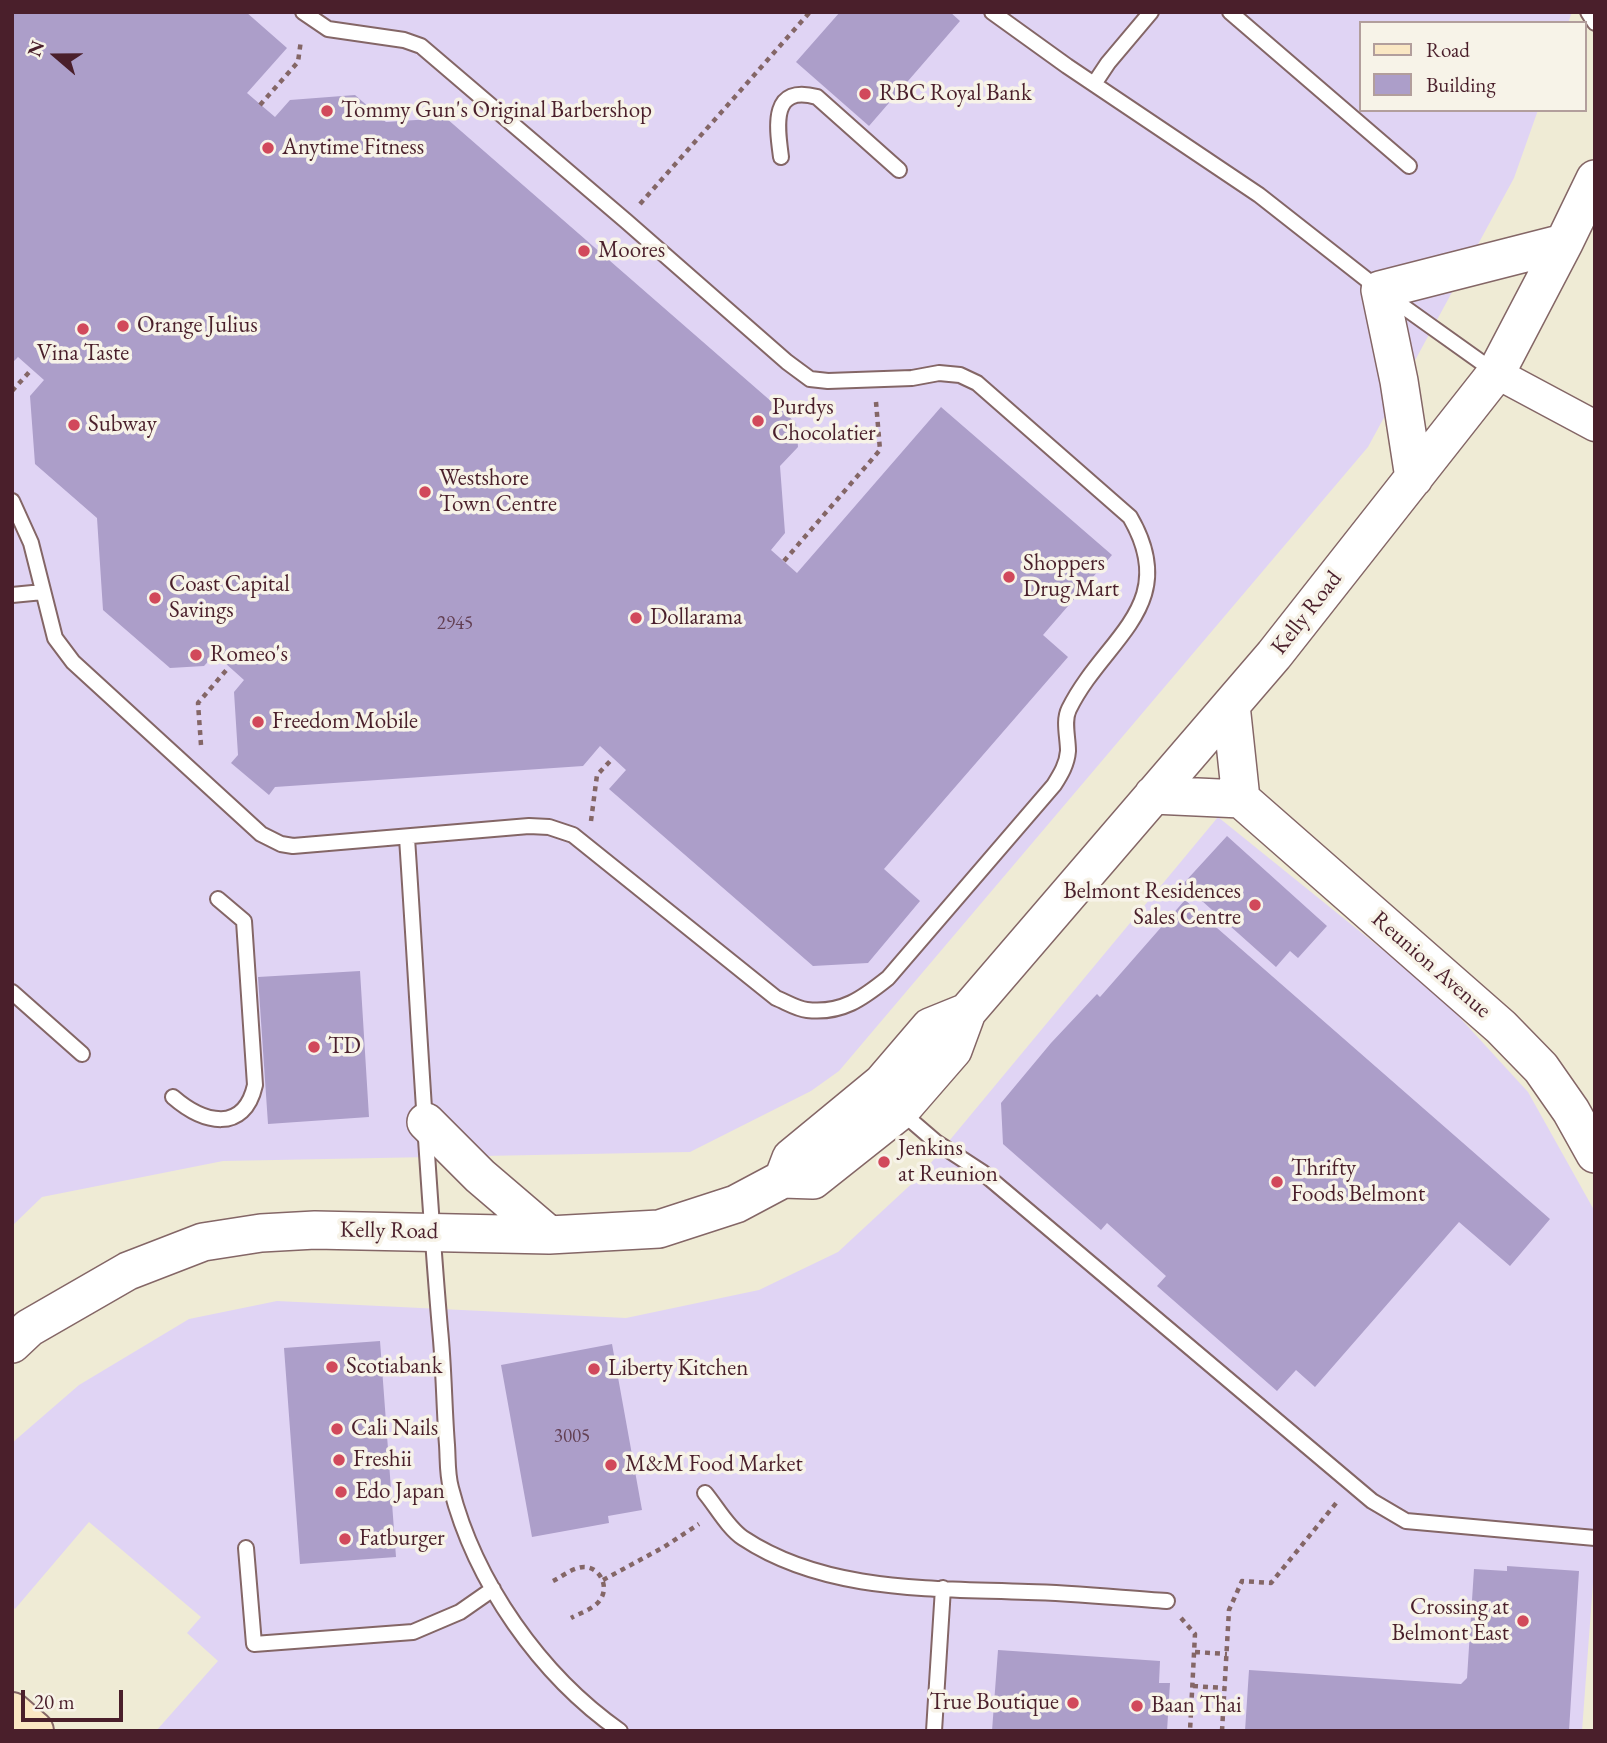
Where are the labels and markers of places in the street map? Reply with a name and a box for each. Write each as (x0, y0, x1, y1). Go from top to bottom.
place label: RBC Royal Bank (879, 80, 1032, 108)
marker: RBC Royal Bank (857, 86, 873, 102)
place label: Tommy Gun's Original Barbershop (341, 97, 652, 125)
marker: Tommy Gun's Original Barbershop (319, 103, 335, 119)
place label: Anytime Fitness (282, 134, 424, 162)
marker: Anytime Fitness (260, 140, 276, 156)
place label: Moores (598, 237, 665, 265)
marker: Moores (576, 243, 592, 259)
place label: Orange Julius (137, 312, 258, 340)
marker: Orange Julius (115, 318, 131, 334)
marker: Vina Taste (75, 321, 91, 337)
place label: Vina Taste (37, 340, 129, 368)
place label: Purdys Chocolatier (772, 394, 876, 448)
place label: Subway (88, 411, 157, 439)
marker: Purdys Chocolatier (750, 413, 766, 429)
marker: Subway (66, 417, 82, 433)
place label: Westshore Town Centre (439, 465, 557, 519)
marker: Westshore Town Centre (417, 484, 433, 500)
place label: Shoppers Drug Mart (1023, 550, 1119, 604)
marker: Shoppers Drug Mart (1001, 569, 1017, 585)
place label: Coast Capital Savings (169, 571, 290, 625)
marker: Coast Capital Savings (147, 590, 163, 606)
place label: Dollarama (650, 604, 743, 632)
marker: Dollarama (628, 610, 644, 626)
place label: Romeo's (210, 641, 288, 669)
marker: Romeo's (188, 647, 204, 663)
place label: Freedom Mobile (272, 708, 418, 736)
marker: Freedom Mobile (250, 714, 266, 730)
place label: Belmont Residences Sales Centre (1063, 878, 1241, 932)
marker: Belmont Residences Sales Centre (1247, 897, 1263, 913)
place label: TD (328, 1033, 361, 1061)
marker: TD (306, 1039, 322, 1055)
place label: Jenkins at Reunion (898, 1135, 998, 1189)
marker: Jenkins at Reunion (876, 1154, 892, 1170)
place label: Thrifty Foods Belmont (1291, 1155, 1425, 1209)
marker: Thrifty Foods Belmont (1269, 1174, 1285, 1190)
place label: Scotiabank (346, 1353, 443, 1381)
place label: Liberty Kitchen (608, 1355, 748, 1383)
marker: Scotiabank (324, 1359, 340, 1375)
marker: Liberty Kitchen (586, 1361, 602, 1377)
place label: Cali Nails (351, 1415, 438, 1443)
marker: Cali Nails (329, 1421, 345, 1437)
place label: Freshii (353, 1446, 412, 1474)
place label: M&M Food Market (625, 1451, 803, 1479)
marker: Freshii (331, 1452, 347, 1468)
marker: M&M Food Market (603, 1457, 619, 1473)
place label: Edo Japan (355, 1478, 445, 1506)
marker: Edo Japan (333, 1484, 349, 1500)
place label: Fatburger (359, 1525, 445, 1553)
marker: Fatburger (337, 1531, 353, 1547)
place label: Crossing at Belmont East (1392, 1594, 1509, 1648)
marker: Crossing at Belmont East (1515, 1613, 1531, 1629)
place label: True Boutique (930, 1689, 1059, 1717)
place label: Baan Thai (1151, 1692, 1242, 1720)
marker: True Boutique (1065, 1695, 1081, 1711)
marker: Baan Thai (1129, 1698, 1145, 1714)

